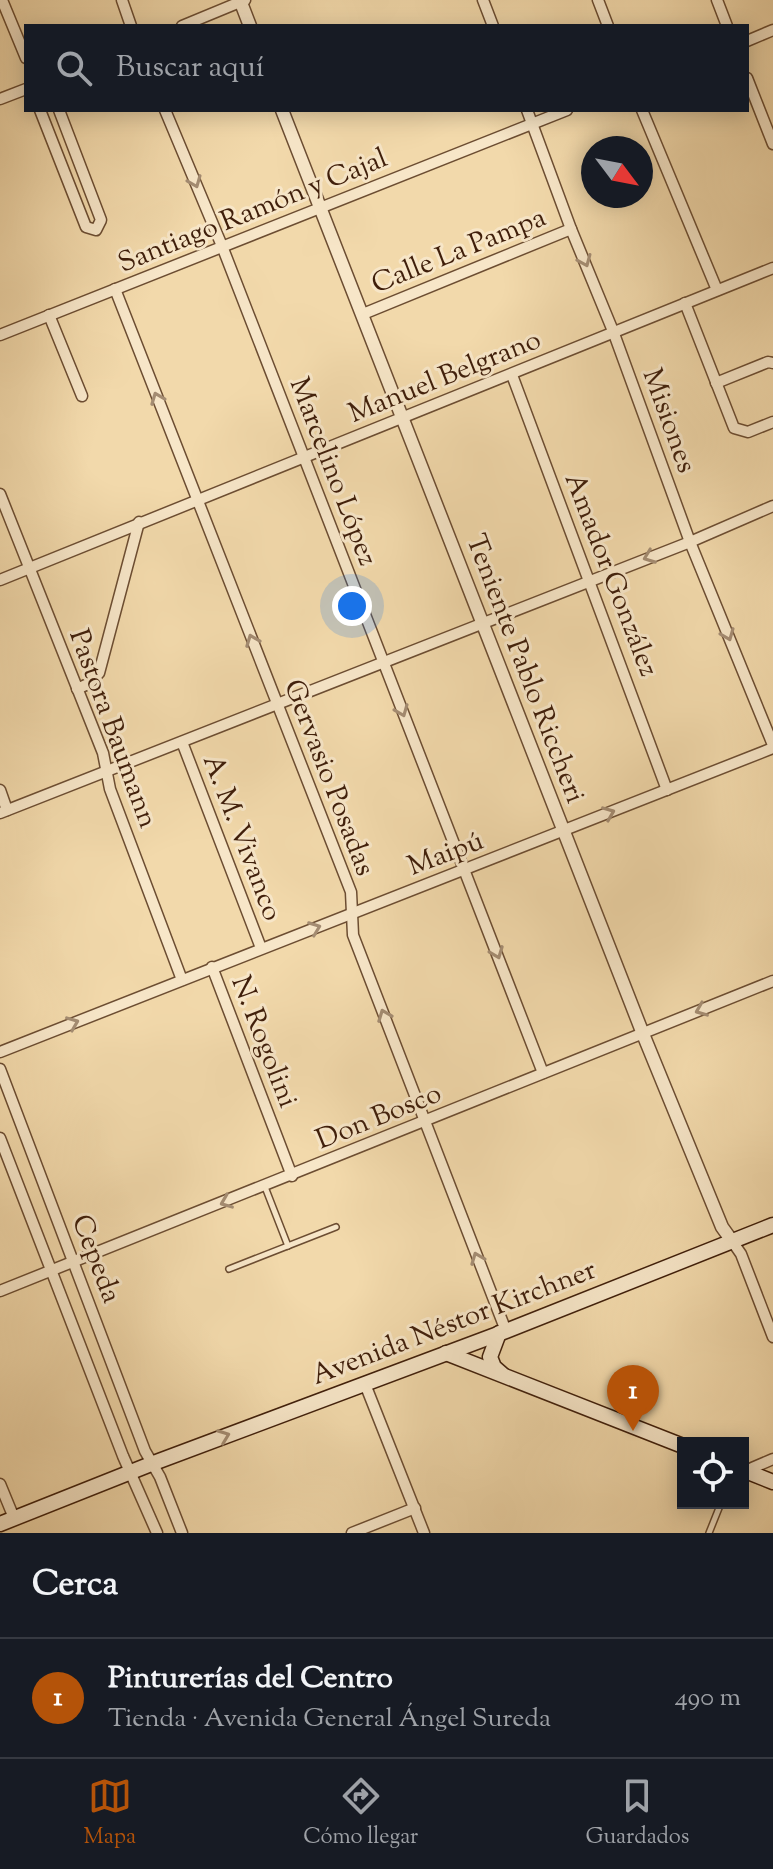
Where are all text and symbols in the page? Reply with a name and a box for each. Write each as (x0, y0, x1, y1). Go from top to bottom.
search box (24, 24, 749, 112)
icon: search (52, 46, 96, 90)
text: Buscar aquí (116, 47, 264, 90)
north arrow (581, 136, 653, 208)
street label: Santiago Ramón y Cajal (112, 139, 394, 284)
one-way arrow (186, 174, 202, 188)
street label: Calle La Pampa (366, 199, 552, 305)
one-way arrow (575, 253, 591, 267)
street label: Manuel Belgrano (343, 321, 547, 435)
street label: Misiones (631, 363, 705, 479)
street label: Marcelino López (278, 372, 386, 572)
one-way arrow (150, 392, 167, 406)
street label: Amador González (553, 467, 667, 683)
street label: Teniente Pablo Riccheri (454, 529, 594, 809)
one-way arrow (643, 547, 657, 564)
your location (332, 586, 372, 626)
street label: Pastora Baumann (58, 624, 167, 834)
one-way arrow (718, 627, 735, 641)
one-way arrow (245, 634, 261, 648)
street label: Gervasio Posadas (272, 674, 384, 882)
one-way arrow (392, 703, 409, 717)
street label: A. M. Vivanco (191, 749, 291, 927)
one-way arrow (601, 806, 615, 823)
street label: Maipú (402, 822, 490, 887)
one-way arrow (307, 921, 321, 938)
one-way arrow (487, 945, 504, 959)
street label: N. Rogolini (220, 970, 307, 1114)
one-way arrow (695, 1001, 709, 1017)
one-way arrow (377, 1009, 394, 1023)
one-way arrow (65, 1016, 79, 1033)
street label: Don Bosco (310, 1075, 448, 1161)
one-way arrow (220, 1192, 234, 1209)
street label: Cepeda (60, 1209, 130, 1309)
street label: Avenida Néstor Kirchner (306, 1251, 603, 1397)
one-way arrow (471, 1252, 487, 1266)
pin: 1 (607, 1365, 659, 1431)
one-way arrow (216, 1429, 230, 1446)
map controls (677, 1437, 749, 1509)
button: locate (677, 1437, 749, 1509)
text: Cerca (32, 1561, 118, 1610)
text: Pinturerías del Centro (108, 1658, 393, 1701)
text: 1 (54, 1680, 62, 1717)
text: 490 m (675, 1680, 741, 1717)
text: Tienda · Avenida General Ángel Sureda (108, 1701, 551, 1738)
tab: Mapa (84, 1774, 136, 1854)
tab: Cómo llegar (303, 1774, 418, 1854)
tab: Guardados (585, 1774, 689, 1854)

